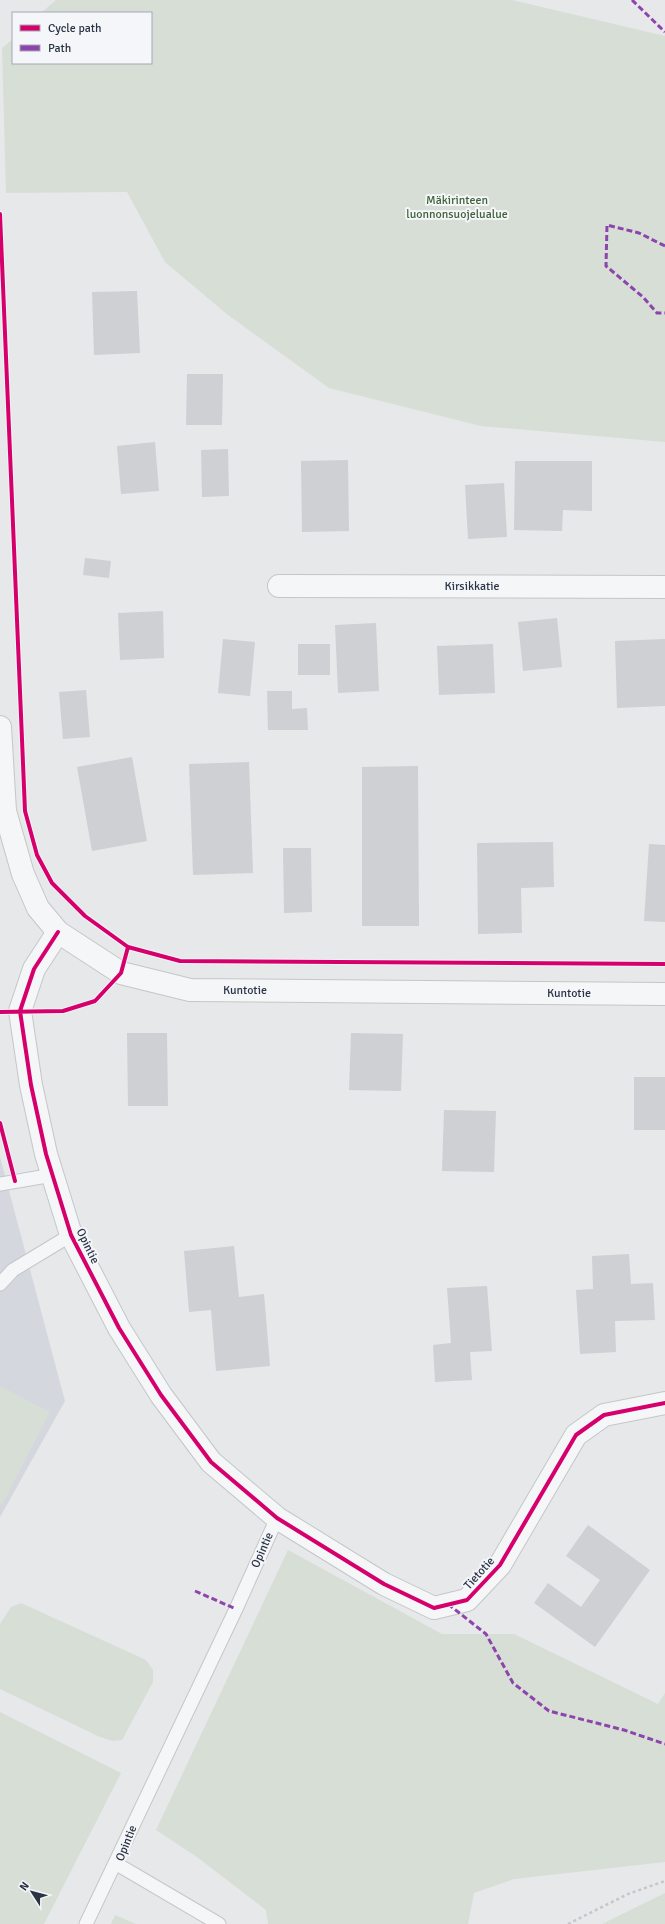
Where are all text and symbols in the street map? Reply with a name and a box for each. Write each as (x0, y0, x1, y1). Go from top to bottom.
legend (12, 12, 152, 64)
text: Cycle path (48, 21, 101, 36)
text: Path (48, 41, 71, 56)
park label: Mäkirinteen luonnonsuojelualue (406, 193, 508, 222)
street label: Kirsikkatie (445, 579, 499, 594)
street label: Kuntotie (223, 983, 267, 998)
street label: Kuntotie (547, 986, 591, 1001)
street label: Opintie (73, 1226, 103, 1266)
street label: Opintie (248, 1530, 277, 1570)
street label: Tietotie (461, 1554, 498, 1593)
street label: Opintie (112, 1823, 140, 1863)
north arrow (12, 1872, 52, 1912)
text: N (17, 1879, 32, 1893)

